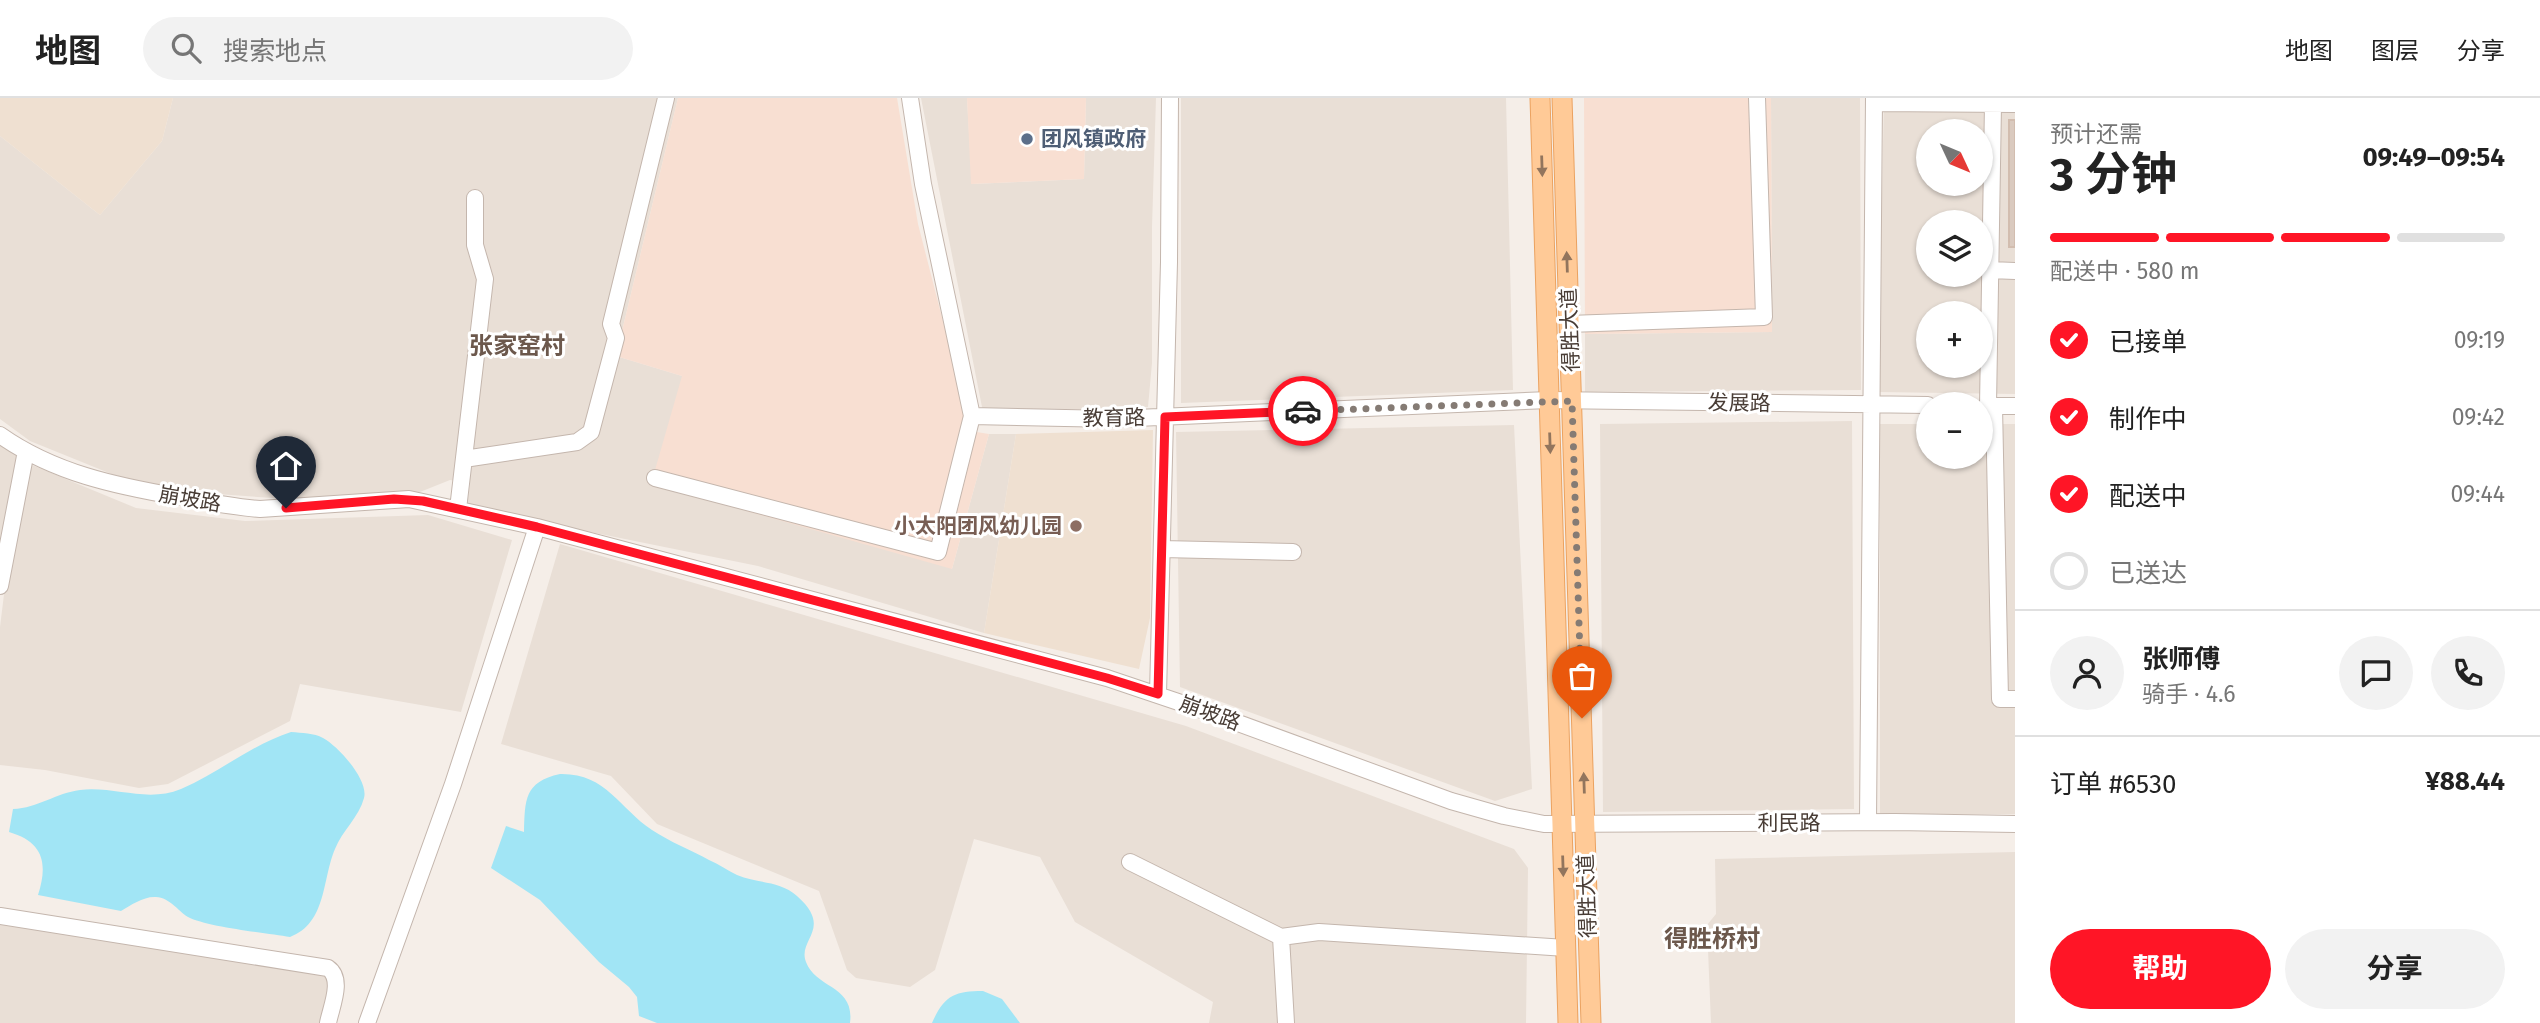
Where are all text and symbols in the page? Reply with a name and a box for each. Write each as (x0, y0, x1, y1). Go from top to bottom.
search box (143, 17, 633, 80)
icon: search (167, 29, 205, 67)
text: 地图 (35, 31, 101, 71)
text: 搜索地点 (223, 36, 327, 67)
text: 地图 (2285, 37, 2333, 65)
text: 图层 (2371, 37, 2419, 65)
text: 分享 (2457, 37, 2505, 65)
north arrow (1916, 119, 1993, 196)
map controls (1916, 119, 1993, 469)
text: 预计还需 (2050, 120, 2142, 148)
place label: 团风镇政府 (1041, 126, 1146, 152)
marker: 团风镇政府 (1019, 131, 1035, 147)
text: 09:49–09:54 (2363, 142, 2505, 173)
text: 3 分钟 (2050, 147, 2177, 202)
one-way arrow (1536, 155, 1548, 177)
button: layers (1916, 210, 1993, 287)
one-way arrow (1562, 251, 1573, 273)
text: 配送中 · 580 m (2050, 257, 2200, 285)
street label: 得胜大道 (1556, 288, 1584, 372)
button: + (1916, 301, 1993, 378)
icon: check (2050, 321, 2088, 359)
text: 09:19 (2454, 326, 2505, 354)
text: 已接单 (2109, 327, 2187, 358)
district label: 张家窑村 (469, 332, 565, 360)
courier (1268, 376, 1338, 446)
street label: 发展路 (1707, 389, 1771, 417)
icon: car (1284, 392, 1322, 430)
button: − (1916, 392, 1993, 469)
icon: check (2050, 398, 2088, 436)
text: 09:42 (2452, 403, 2505, 431)
street label: 教育路 (1082, 404, 1146, 432)
text: 制作中 (2109, 404, 2187, 435)
one-way arrow (1545, 432, 1556, 454)
pin (256, 436, 316, 508)
icon: home (267, 447, 305, 485)
icon: check (2050, 475, 2088, 513)
text: 09:44 (2450, 480, 2505, 508)
street label: 崩坡路 (157, 481, 223, 517)
text: 配送中 (2109, 481, 2187, 512)
place label: 小太阳团风幼儿园 (894, 513, 1062, 539)
marker: 小太阳团风幼儿园 (1068, 518, 1084, 534)
text: 已送达 (2109, 558, 2187, 589)
button: person (2050, 636, 2124, 710)
button: chat (2339, 636, 2413, 710)
button: phone (2431, 636, 2505, 710)
text: 张师傅 (2142, 644, 2220, 675)
pin (1552, 646, 1612, 718)
icon: bag (1563, 657, 1601, 695)
text: 骑手 · 4.6 (2142, 680, 2236, 708)
street label: 崩坡路 (1176, 690, 1244, 736)
text: ¥88.44 (2425, 766, 2505, 797)
text: 订单 #6530 (2050, 769, 2176, 800)
one-way arrow (1578, 772, 1589, 794)
street label: 利民路 (1758, 810, 1821, 836)
street label: 得胜大道 (1573, 854, 1601, 938)
one-way arrow (1558, 855, 1569, 877)
district label: 得胜桥村 (1664, 925, 1760, 953)
button: 帮助 (2050, 929, 2271, 1009)
button: 分享 (2285, 929, 2505, 1009)

